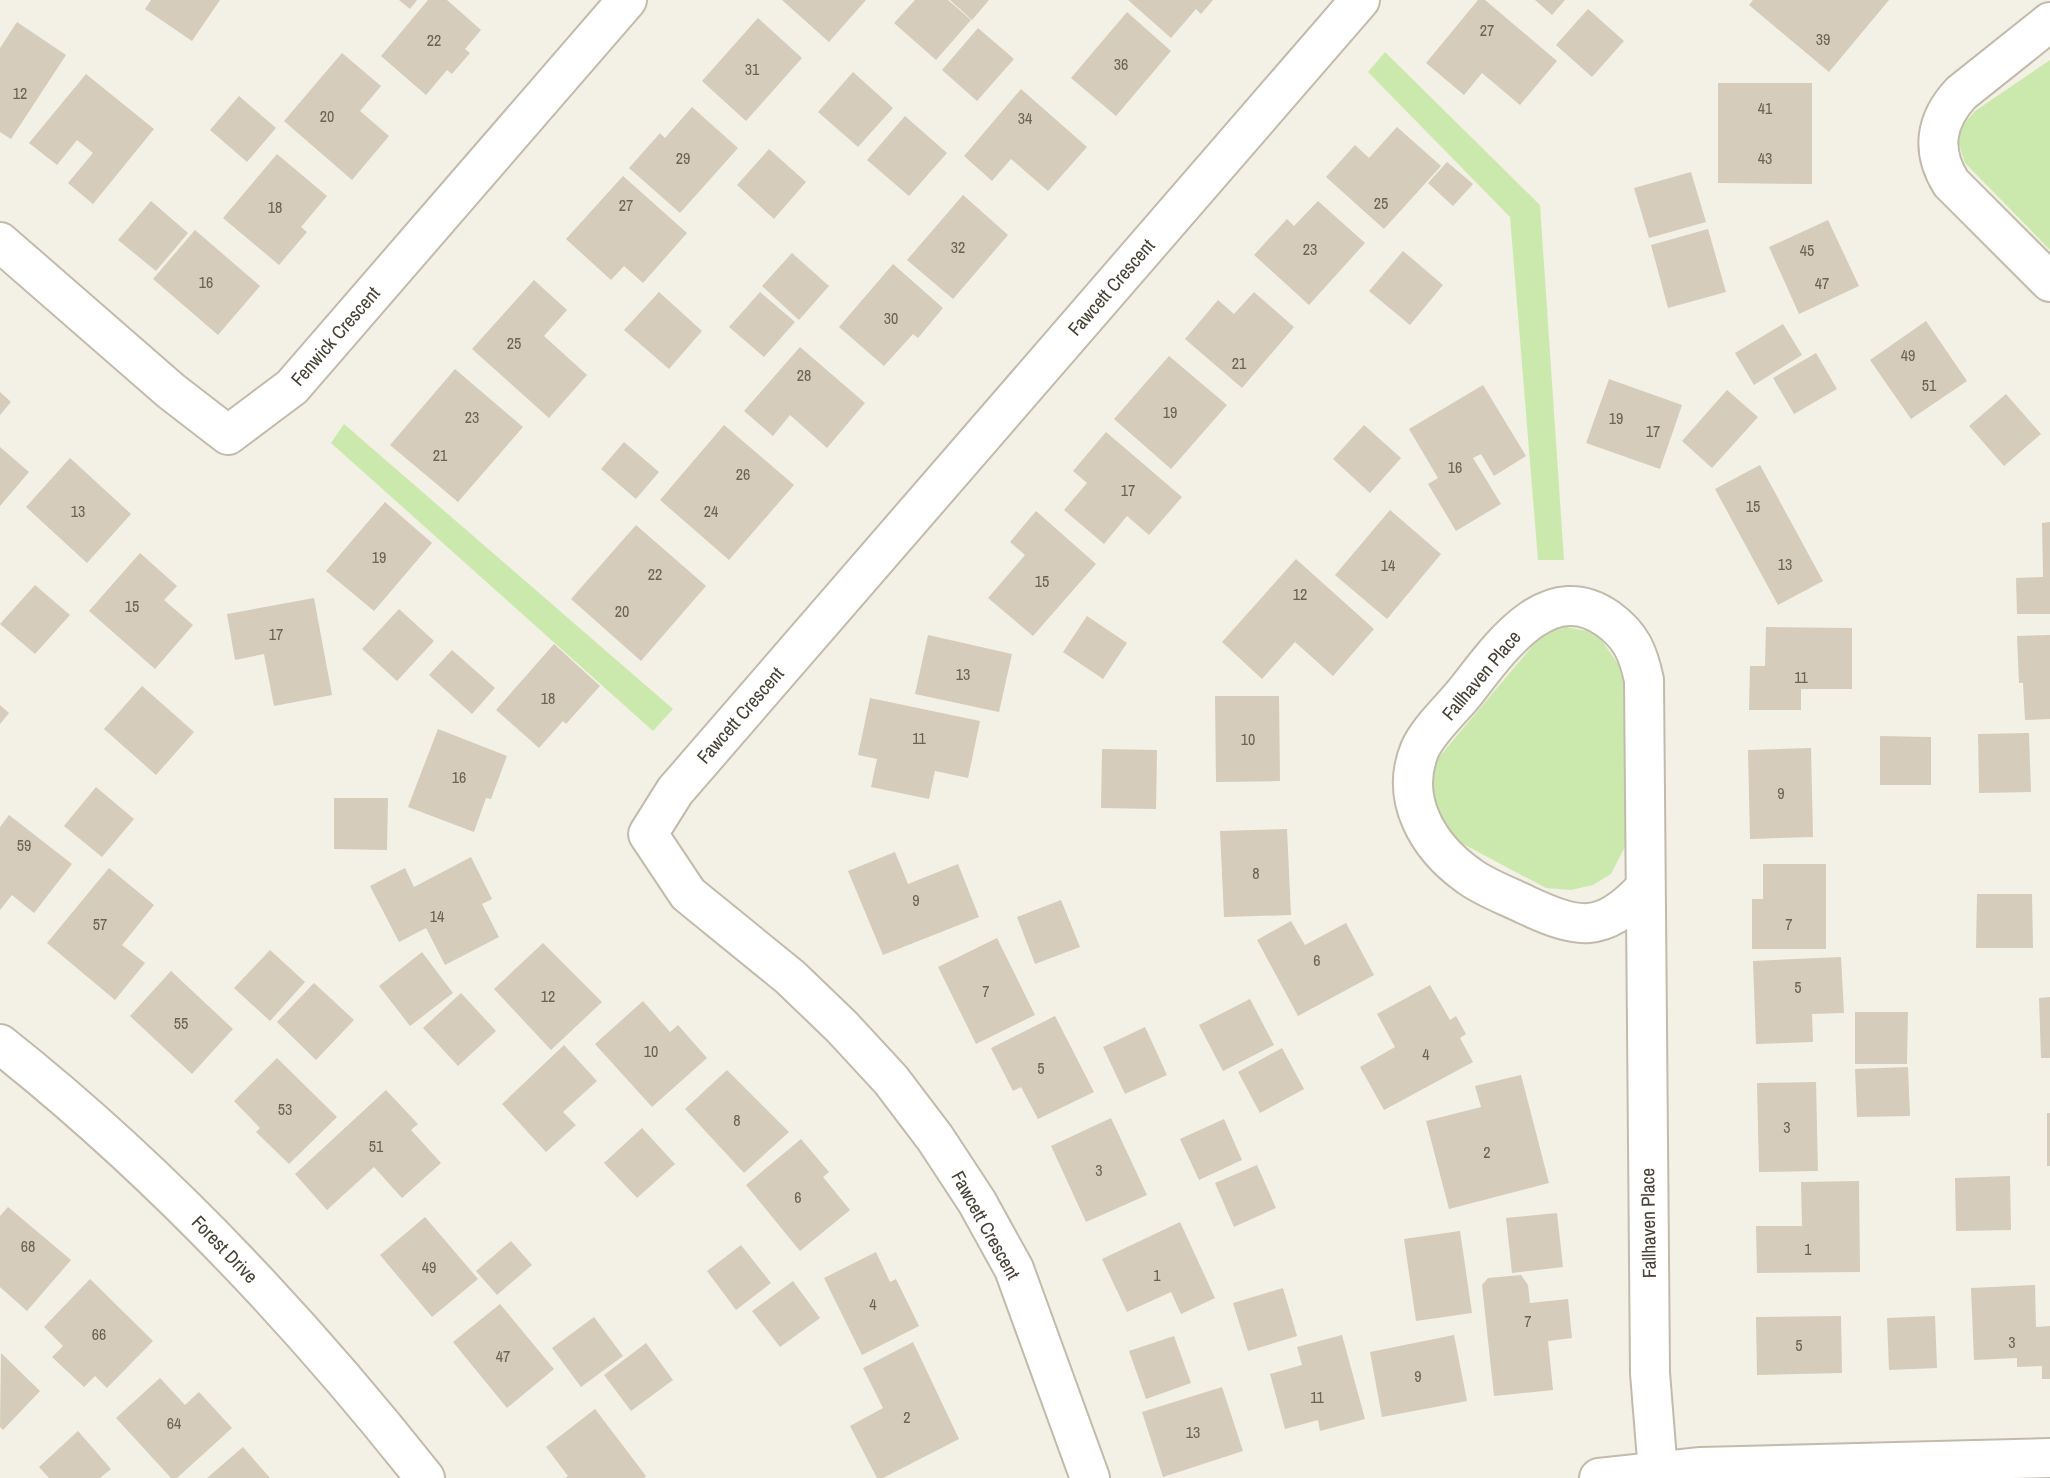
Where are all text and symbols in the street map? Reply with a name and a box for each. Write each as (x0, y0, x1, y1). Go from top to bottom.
house number: 27 (1480, 19, 1494, 41)
house number: 39 (1816, 28, 1830, 50)
house number: 22 (427, 29, 441, 51)
house number: 36 (1114, 53, 1128, 75)
house number: 31 (745, 58, 760, 80)
house number: 12 (13, 82, 27, 104)
house number: 41 (1758, 97, 1773, 119)
house number: 20 (320, 105, 334, 127)
house number: 34 (1018, 107, 1032, 129)
house number: 29 (676, 147, 690, 169)
house number: 43 (1758, 147, 1772, 169)
house number: 25 (1374, 192, 1388, 214)
house number: 27 (619, 194, 633, 216)
house number: 18 (268, 196, 282, 218)
street label: Fawcett Crescent (1062, 233, 1161, 341)
house number: 32 (951, 236, 965, 258)
house number: 23 (1303, 238, 1317, 260)
house number: 45 (1800, 239, 1814, 261)
house number: 16 (199, 271, 213, 293)
house number: 47 (1815, 272, 1829, 294)
street label: Fenwick Crescent (285, 280, 386, 391)
house number: 30 (884, 307, 898, 329)
house number: 25 (507, 332, 521, 354)
house number: 49 (1901, 344, 1915, 366)
house number: 21 (1232, 352, 1247, 374)
house number: 28 (797, 364, 811, 386)
house number: 51 (1922, 374, 1937, 396)
house number: 19 (1163, 401, 1177, 423)
house number: 23 (465, 406, 479, 428)
house number: 19 (1609, 407, 1623, 429)
house number: 17 (1646, 420, 1660, 442)
house number: 21 (433, 444, 448, 466)
house number: 16 (1448, 456, 1462, 478)
house number: 26 (736, 463, 750, 485)
house number: 17 (1121, 479, 1135, 501)
house number: 15 (1746, 495, 1760, 517)
house number: 13 (71, 500, 85, 522)
house number: 24 (704, 500, 718, 522)
house number: 19 (372, 546, 386, 568)
house number: 13 (1778, 553, 1792, 575)
house number: 14 (1381, 554, 1395, 576)
house number: 22 (648, 563, 662, 585)
house number: 15 (1035, 570, 1049, 592)
house number: 12 (1293, 583, 1307, 605)
house number: 15 (125, 595, 139, 617)
house number: 20 (615, 600, 629, 622)
house number: 17 (269, 623, 283, 645)
street label: Fallhaven Place (1436, 624, 1526, 726)
street label: Fawcett Crescent (691, 661, 790, 769)
house number: 13 (956, 663, 970, 685)
house number: 11 (1794, 666, 1809, 688)
house number: 18 (541, 687, 555, 709)
house number: 11 (912, 727, 927, 749)
house number: 10 (1241, 728, 1255, 750)
house number: 16 (452, 766, 466, 788)
house number: 9 (1777, 782, 1785, 804)
house number: 59 (17, 834, 31, 856)
house number: 8 (1252, 862, 1260, 884)
house number: 9 (912, 889, 920, 911)
house number: 14 (430, 905, 444, 927)
house number: 57 (93, 913, 107, 935)
house number: 7 (1785, 913, 1793, 935)
house number: 6 (1313, 949, 1321, 971)
house number: 5 (1794, 976, 1802, 998)
house number: 7 (982, 980, 990, 1002)
house number: 12 (541, 985, 555, 1007)
house number: 55 (174, 1012, 188, 1034)
house number: 10 (644, 1040, 658, 1062)
house number: 4 (1422, 1043, 1430, 1065)
house number: 5 (1037, 1057, 1045, 1079)
house number: 53 (278, 1098, 292, 1120)
house number: 8 (733, 1109, 741, 1131)
house number: 3 (1783, 1116, 1791, 1138)
house number: 51 (369, 1135, 384, 1157)
house number: 2 (1483, 1141, 1491, 1163)
house number: 3 (1095, 1159, 1103, 1181)
street label: Fawcett Crescent (945, 1166, 1027, 1285)
street label: Fallhaven Place (1634, 1168, 1662, 1278)
house number: 6 (794, 1186, 802, 1208)
street label: Forest Drive (186, 1209, 264, 1289)
house number: 68 (21, 1235, 35, 1257)
house number: 1 (1804, 1238, 1812, 1260)
house number: 49 (422, 1256, 436, 1278)
house number: 1 (1153, 1264, 1161, 1286)
house number: 4 (869, 1293, 877, 1315)
house number: 7 (1524, 1310, 1532, 1332)
house number: 66 (92, 1323, 106, 1345)
house number: 3 (2008, 1331, 2016, 1353)
house number: 5 (1795, 1334, 1803, 1356)
house number: 47 (496, 1345, 510, 1367)
house number: 9 (1414, 1365, 1422, 1387)
house number: 11 (1310, 1386, 1325, 1408)
house number: 2 (903, 1406, 911, 1428)
house number: 64 (167, 1412, 181, 1434)
house number: 13 (1186, 1421, 1200, 1443)

